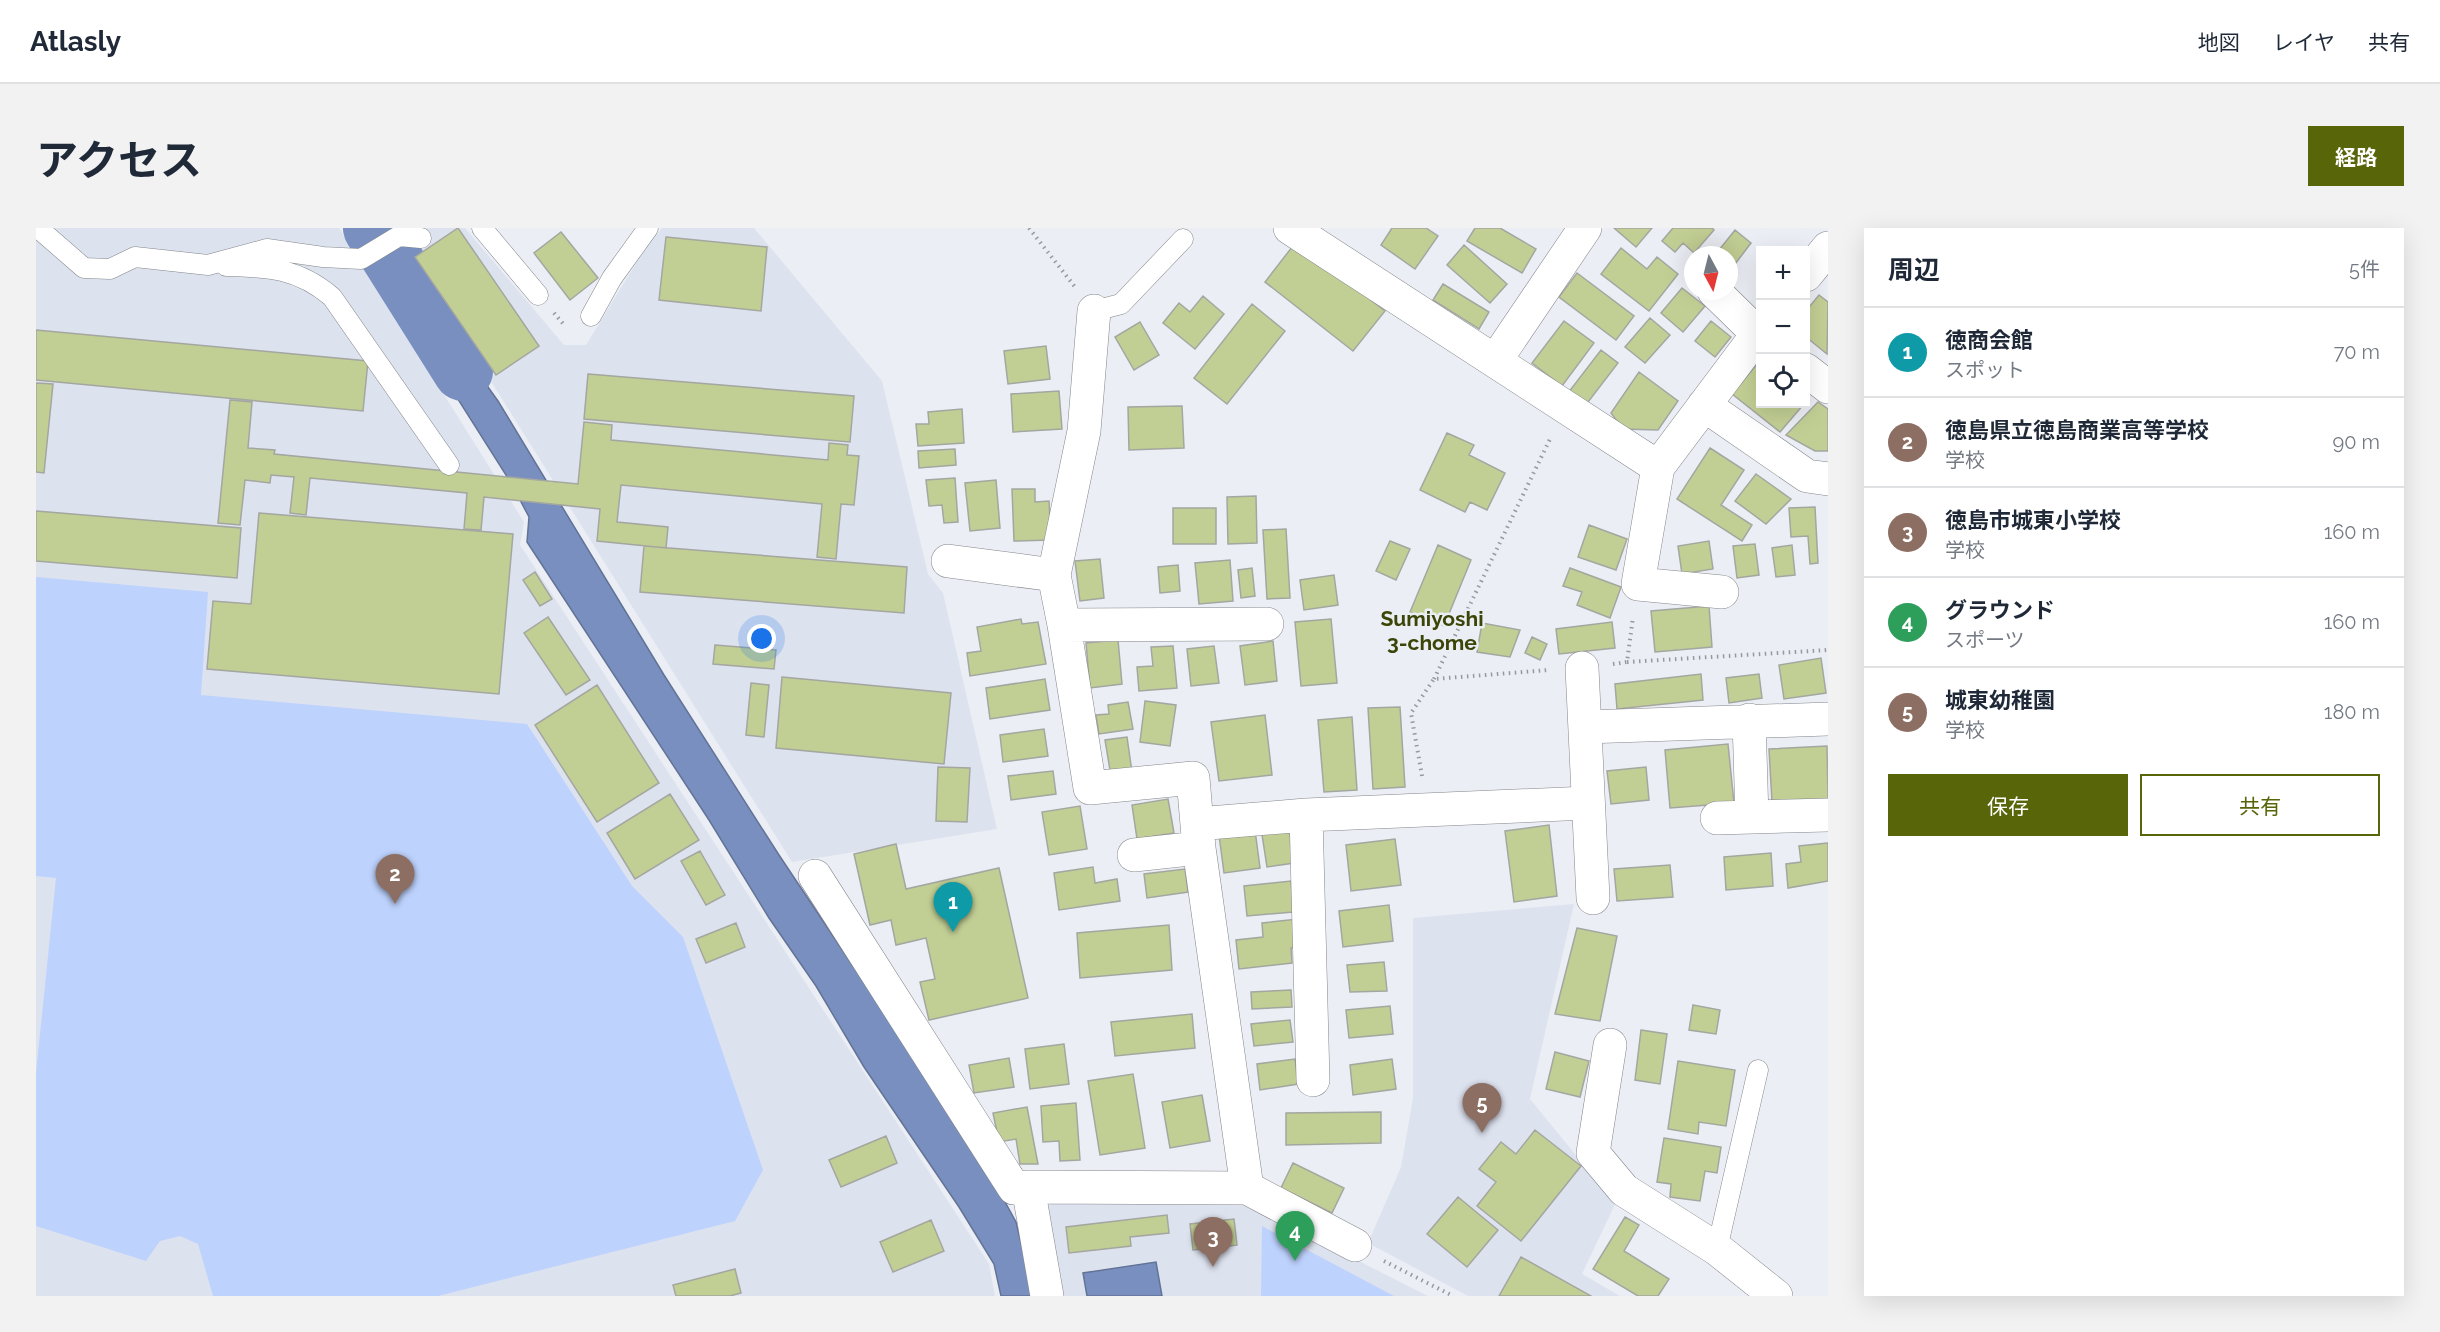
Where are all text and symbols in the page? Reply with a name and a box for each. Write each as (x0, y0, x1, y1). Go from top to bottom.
text: Atlasly (30, 25, 121, 58)
text: 地図 (2198, 30, 2240, 55)
text: レイヤ (2273, 30, 2335, 55)
text: 共有 (2368, 30, 2410, 55)
button: 経路 (2308, 126, 2404, 186)
text: アクセス (36, 136, 202, 185)
north arrow (1684, 246, 1738, 300)
map controls (1756, 246, 1810, 408)
button: + (1756, 246, 1810, 300)
text: 周辺 (1888, 255, 1940, 285)
text: 5件 (2349, 257, 2380, 281)
button: − (1756, 300, 1810, 354)
text: 徳商会館 (1945, 327, 2033, 353)
text: 1 (1903, 340, 1912, 364)
text: 70 m (2334, 340, 2380, 364)
button: locate (1756, 354, 1810, 408)
text: スポット (1945, 358, 2025, 382)
text: 徳島県立徳島商業高等学校 (1945, 417, 2209, 443)
text: 2 (1902, 430, 1913, 454)
text: 90 m (2333, 430, 2380, 454)
text: 学校 (1945, 448, 1985, 472)
text: 徳島市城東小学校 (1945, 507, 2121, 533)
text: 3 (1902, 520, 1913, 544)
text: 160 m (2324, 520, 2380, 544)
text: 学校 (1945, 538, 1985, 562)
text: グラウンド (1945, 597, 2055, 623)
district label: Sumiyoshi 3-chome (1380, 606, 1484, 655)
text: 4 (1902, 610, 1913, 634)
text: 160 m (2324, 610, 2380, 634)
your location (747, 624, 776, 653)
text: スポーツ (1945, 628, 2025, 652)
text: 城東幼稚園 (1945, 687, 2055, 713)
text: 5 (1902, 700, 1913, 724)
text: 180 m (2324, 700, 2380, 724)
text: 学校 (1945, 718, 1985, 742)
button: 保存 (1888, 774, 2128, 836)
button: 共有 (2140, 774, 2380, 836)
pin: 2 (376, 854, 414, 904)
pin: 1 (934, 882, 972, 932)
pin: 5 (1462, 1084, 1502, 1133)
pin: 4 (1276, 1212, 1314, 1261)
pin: 3 (1194, 1218, 1232, 1267)

